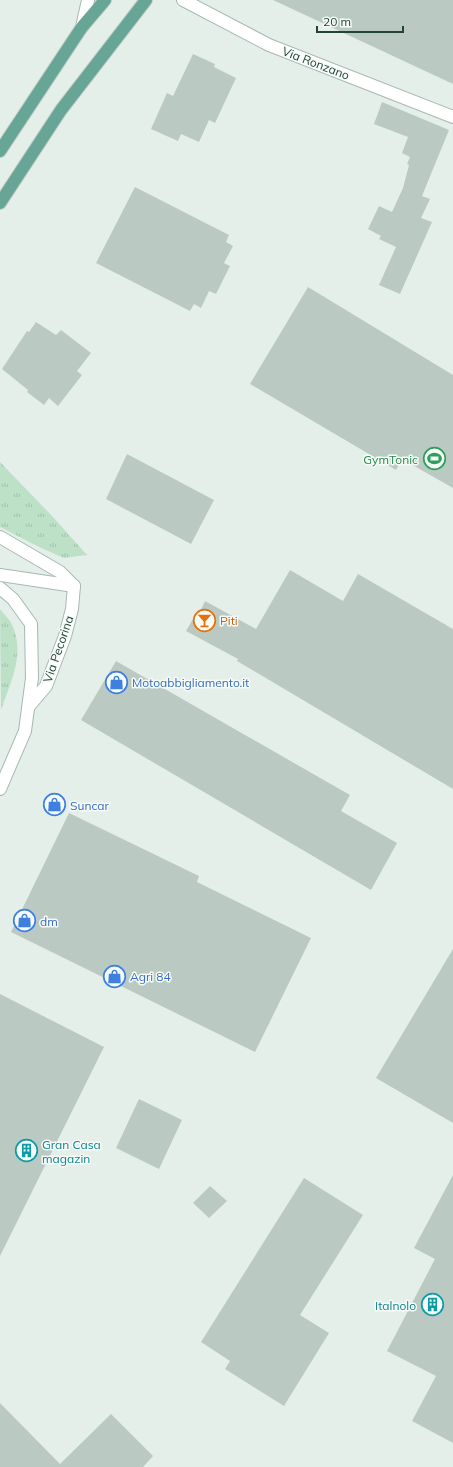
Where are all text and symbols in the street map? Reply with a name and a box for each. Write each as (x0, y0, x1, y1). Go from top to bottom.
scale bar (317, 8, 403, 34)
text: 20 m (323, 14, 351, 29)
street label: Via Ronzano (280, 43, 352, 83)
sports icon: GymTonic (421, 446, 447, 472)
place label: GymTonic (363, 452, 418, 467)
bar icon: Piti (191, 607, 217, 633)
place label: Piti (220, 613, 238, 628)
street label: Via Pecorina (40, 614, 76, 684)
shop icon: Motoabbigliamento.it (103, 669, 129, 695)
place label: Motoabbigliamento.it (132, 675, 249, 690)
shop icon: Suncar (42, 792, 68, 818)
place label: Suncar (70, 798, 110, 813)
shop icon: dm (12, 908, 38, 934)
place label: dm (40, 914, 58, 929)
shop icon: Agri 84 (102, 963, 128, 989)
place label: Agri 84 (130, 969, 171, 984)
place label: Gran Casa magazin (42, 1137, 101, 1166)
building icon: Gran Casa magazin (13, 1138, 39, 1164)
building icon: Italnolo (419, 1292, 445, 1318)
place label: Italnolo (375, 1298, 416, 1313)

